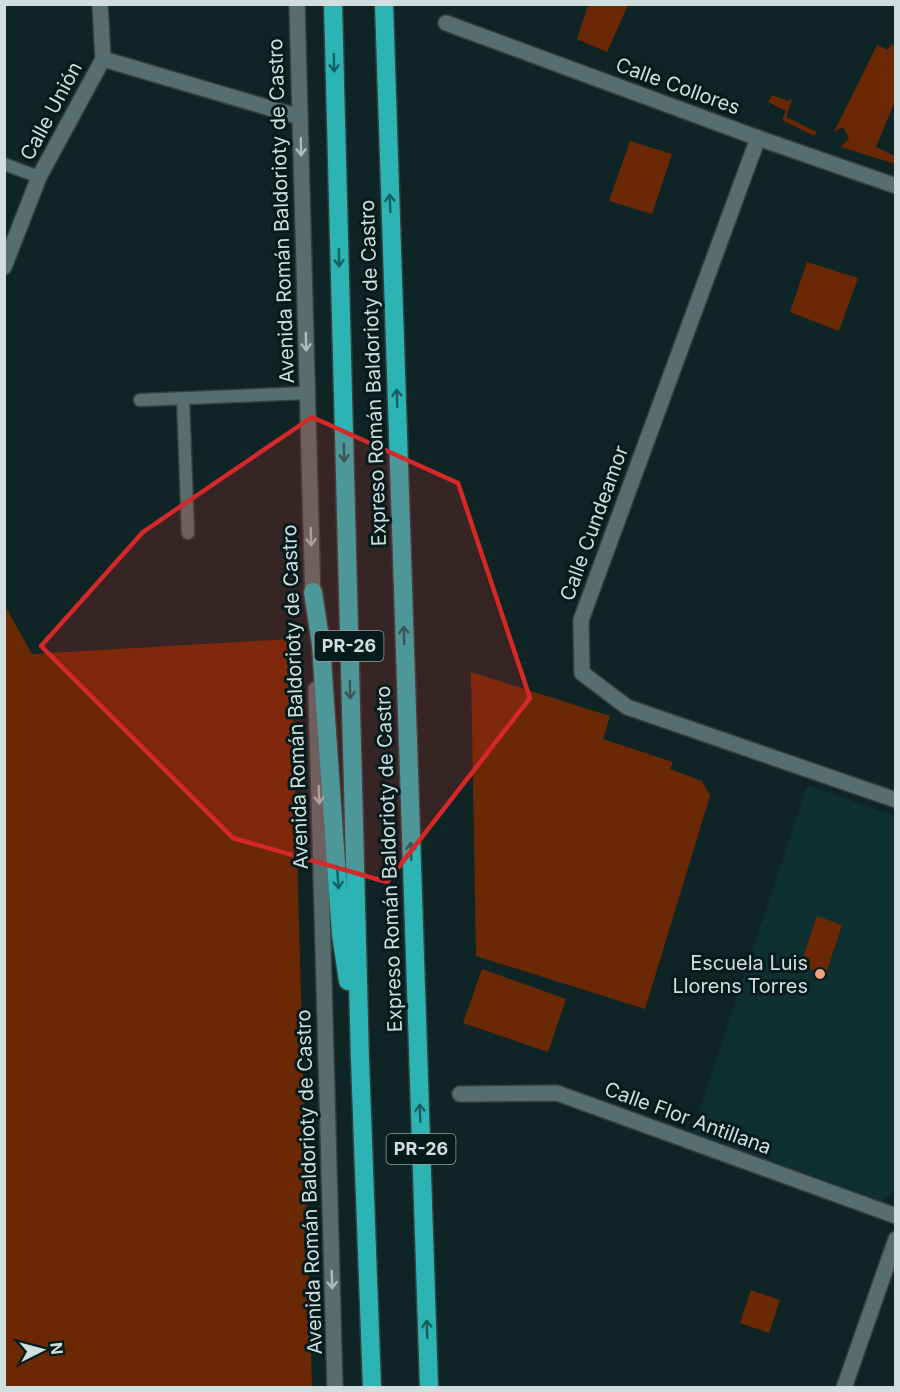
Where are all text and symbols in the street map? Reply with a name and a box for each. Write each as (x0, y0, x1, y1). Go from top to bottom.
street label: Avenida Román Baldorioty de Castro (263, 38, 299, 384)
one-way arrow (329, 52, 340, 72)
street label: Calle Collores (613, 52, 743, 120)
street label: Calle Unión (15, 58, 87, 164)
one-way arrow (295, 136, 307, 156)
one-way arrow (385, 194, 396, 214)
street label: Expreso Román Baldorioty de Castro (355, 199, 391, 547)
one-way arrow (334, 247, 345, 267)
one-way arrow (300, 331, 312, 351)
one-way arrow (391, 389, 402, 409)
one-way arrow (339, 442, 350, 462)
street label: Calle Cundeamor (555, 442, 633, 604)
street label: Avenida Román Baldorioty de Castro (277, 524, 313, 870)
one-way arrow (306, 526, 317, 546)
one-way arrow (399, 626, 410, 646)
road number: PR-26 (314, 631, 384, 661)
one-way arrow (345, 679, 356, 699)
street label: Expreso Román Baldorioty de Castro (371, 685, 407, 1033)
one-way arrow (313, 784, 324, 804)
one-way arrow (406, 842, 417, 862)
one-way arrow (332, 870, 343, 890)
place label: Escuela Luis Llorens Torres (672, 951, 808, 998)
marker: Escuela Luis Llorens Torres (813, 967, 827, 981)
street label: Avenida Román Baldorioty de Castro (291, 1009, 327, 1355)
street label: Calle Flor Antillana (601, 1077, 775, 1159)
one-way arrow (414, 1104, 425, 1124)
road number: PR-26 (386, 1134, 456, 1164)
one-way arrow (326, 1270, 338, 1290)
north arrow (12, 1320, 72, 1380)
one-way arrow (421, 1320, 432, 1340)
text: N (46, 1341, 68, 1356)

